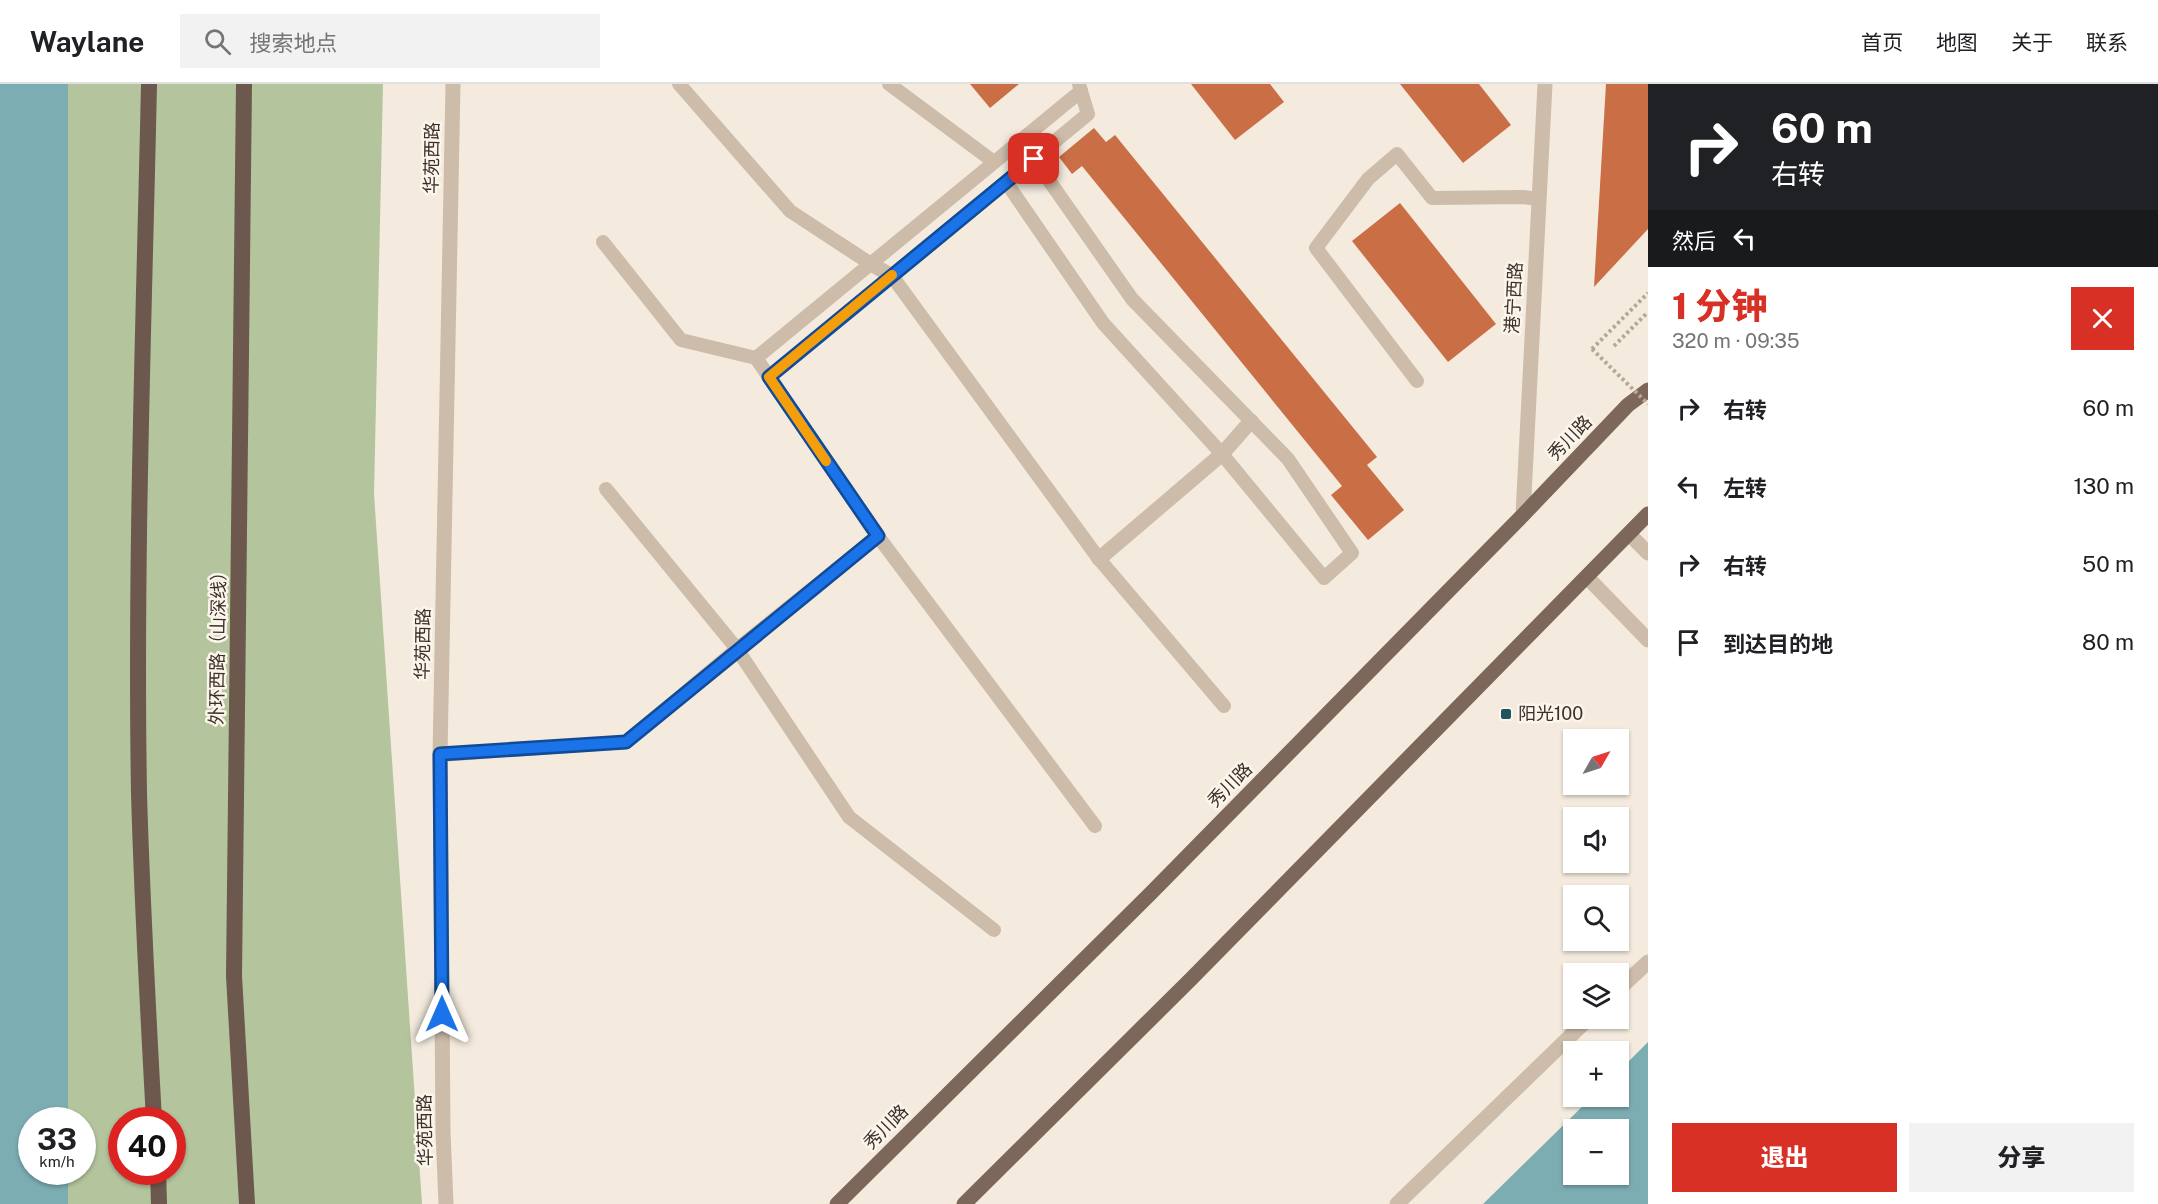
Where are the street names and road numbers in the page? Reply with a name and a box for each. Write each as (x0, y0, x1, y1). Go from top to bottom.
street label: 华苑西路 (420, 122, 443, 194)
street label: 港宁西路 (1501, 261, 1526, 334)
street label: 秀川路 (1543, 411, 1596, 464)
street label: 外环西路（山深线） (206, 563, 229, 725)
street label: 华苑西路 (411, 608, 434, 680)
street label: 秀川路 (1203, 758, 1256, 811)
street label: 华苑西路 (413, 1094, 436, 1166)
street label: 秀川路 (859, 1100, 912, 1153)

